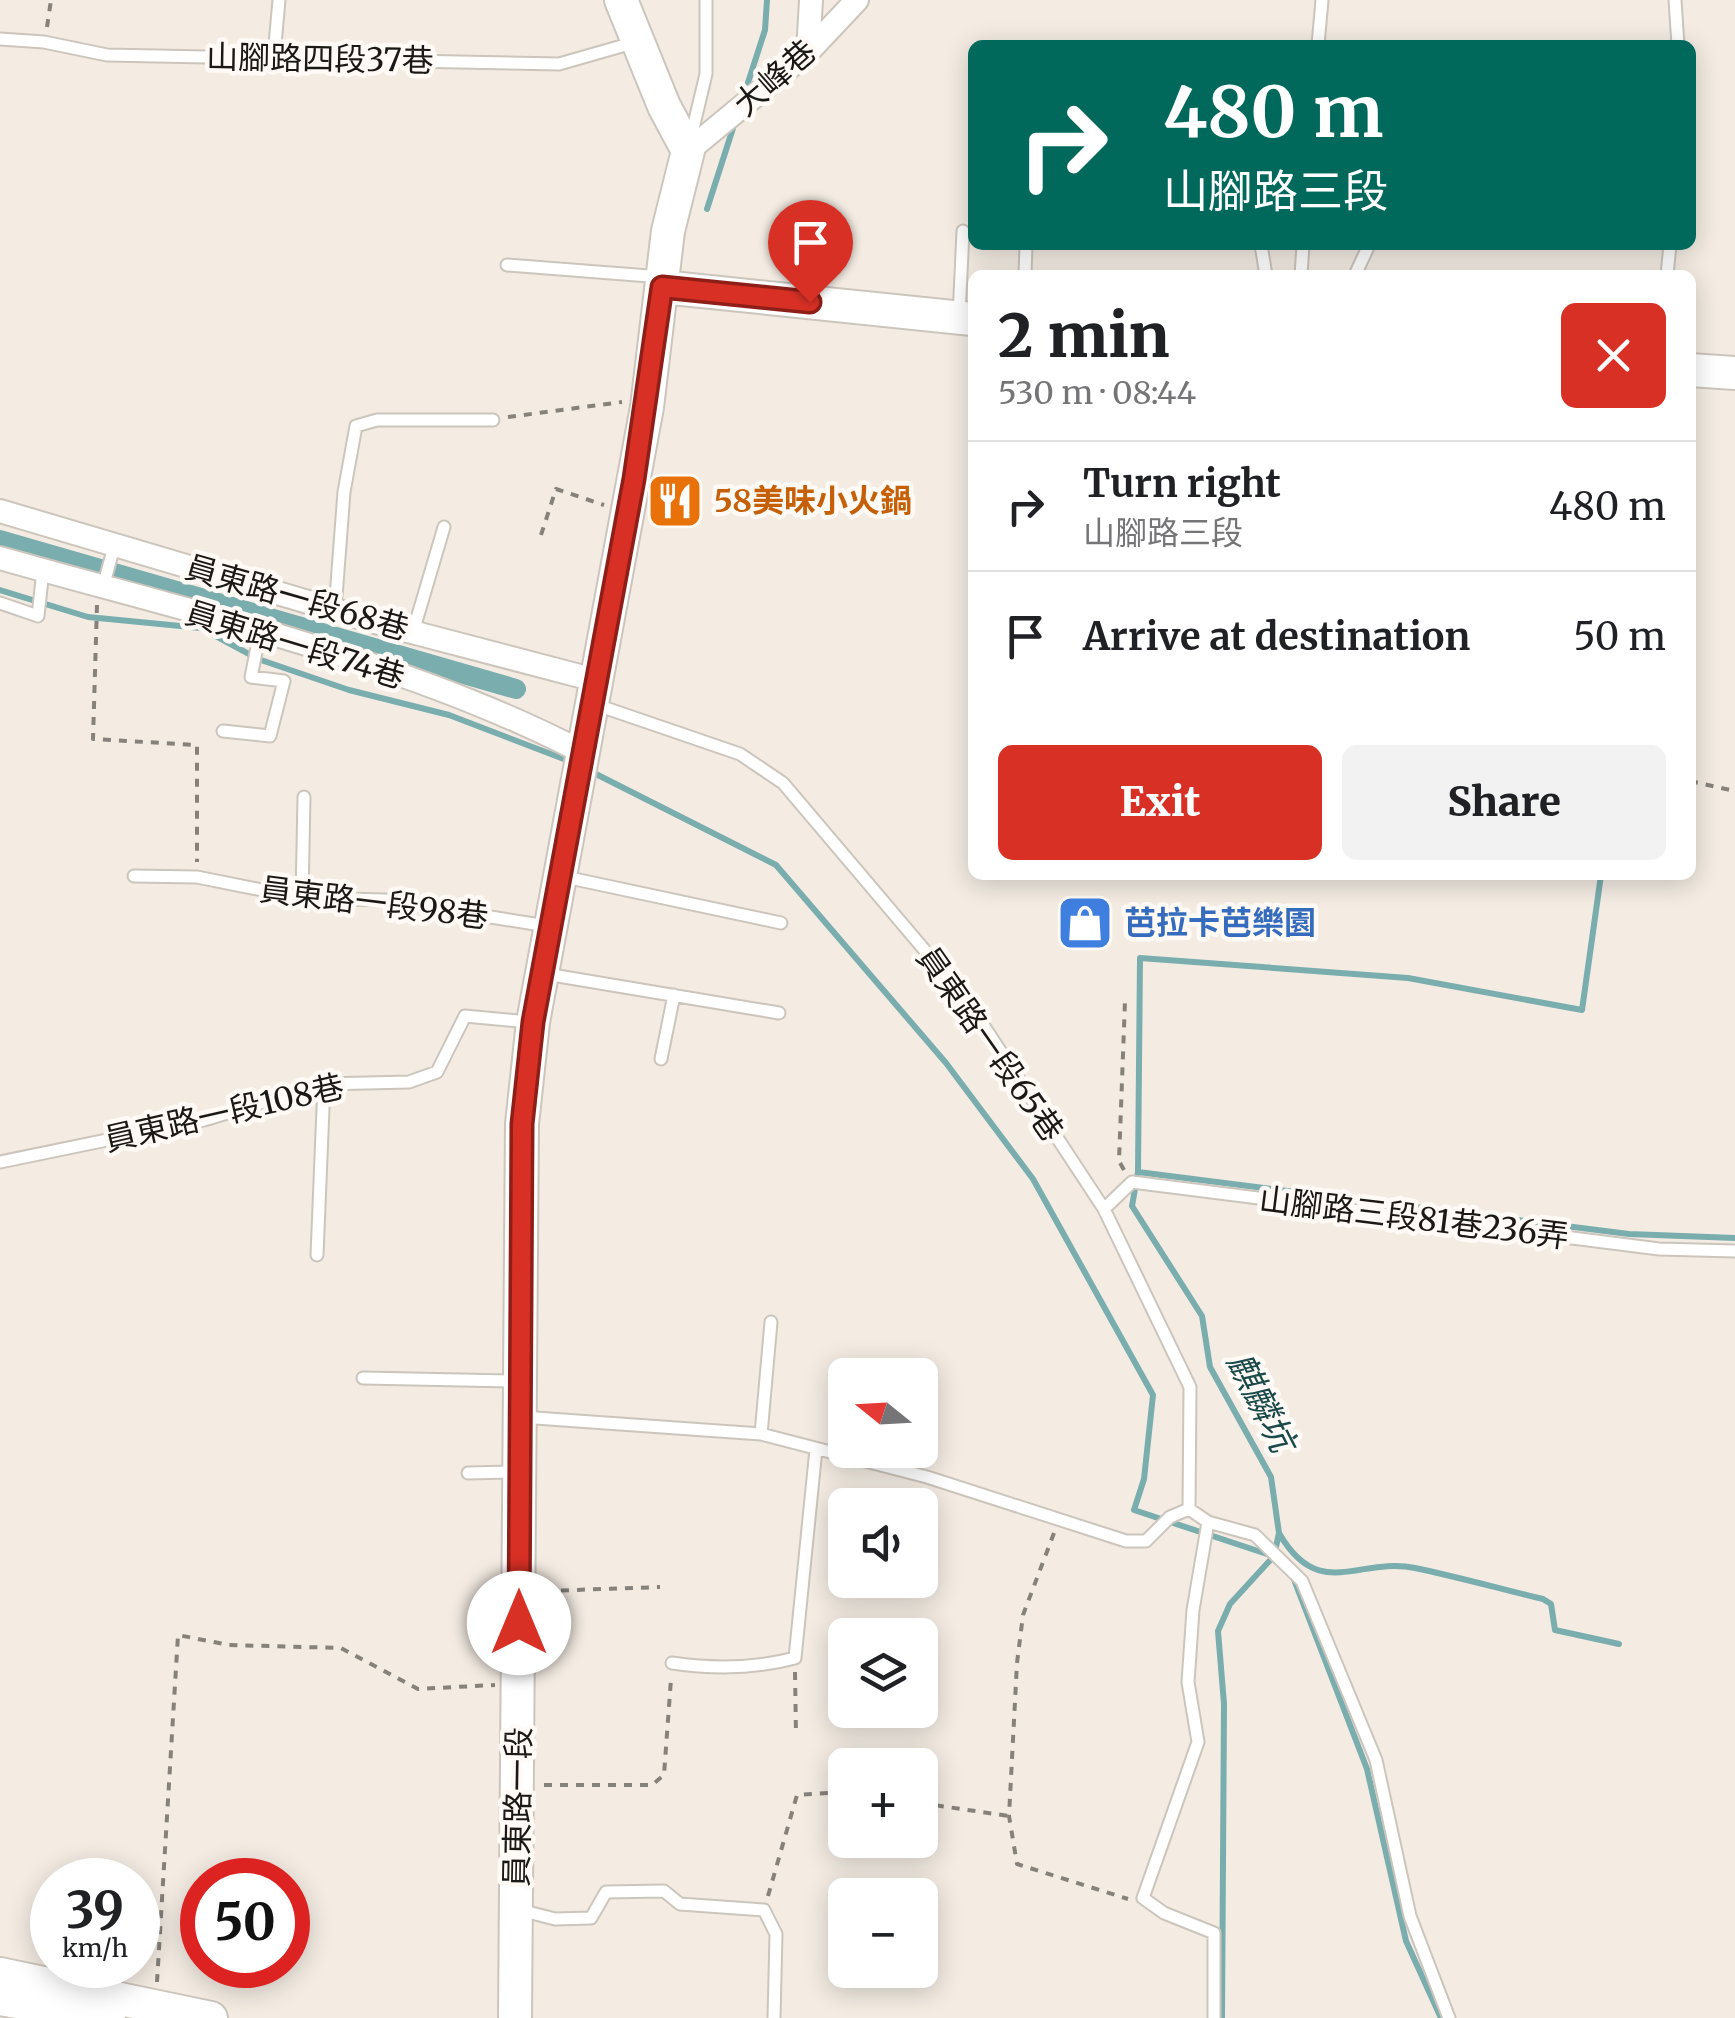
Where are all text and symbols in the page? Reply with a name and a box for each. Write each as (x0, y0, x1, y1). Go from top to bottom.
street label: 大峰巷 (726, 31, 824, 125)
street label: 山腳路四段37巷 (206, 37, 434, 81)
text: 480 m (1163, 68, 1384, 156)
icon: right (998, 80, 1128, 210)
text: 山腳路三段 (1163, 163, 1388, 219)
pin (768, 200, 853, 303)
icon: arrive (783, 215, 838, 270)
text: 2 min (998, 298, 1170, 373)
button: close (1561, 303, 1666, 408)
text: 530 m · 08:44 (998, 373, 1196, 413)
text: Turn right (1083, 460, 1281, 507)
restaurant icon: 58美味小火鍋 (645, 471, 705, 531)
icon: right (998, 479, 1053, 534)
place label: 58美味小火鍋 (714, 481, 912, 521)
text: 480 m (1549, 483, 1666, 530)
text: 山腳路三段 (1083, 513, 1243, 553)
street label: 員東路一段68巷 (181, 547, 413, 649)
street label: 員東路一段74巷 (181, 593, 409, 697)
icon: arrive (998, 609, 1053, 664)
text: Arrive at destination (1083, 613, 1470, 660)
text: 50 m (1573, 613, 1666, 660)
button: Exit (998, 745, 1322, 860)
button: Share (1342, 745, 1666, 860)
street label: 員東路一段98巷 (257, 869, 491, 937)
shop icon: 芭拉卡芭樂園 (1055, 893, 1115, 953)
place label: 芭拉卡芭樂園 (1124, 903, 1316, 943)
street label: 員東路一段65巷 (908, 939, 1072, 1149)
street label: 員東路一段108巷 (100, 1066, 348, 1160)
street label: 山腳路三段81巷236弄 (1257, 1179, 1571, 1257)
water label: 麒麟坑 (1218, 1345, 1307, 1463)
north arrow (828, 1358, 938, 1468)
map controls (828, 1358, 938, 1988)
button: sound (828, 1488, 938, 1598)
position arrow (467, 1571, 571, 1675)
button: layers (828, 1618, 938, 1728)
street label: 員東路一段 (497, 1727, 539, 1887)
button: + (828, 1748, 938, 1858)
speed limit sign: 50 (180, 1858, 310, 1988)
button: − (828, 1878, 938, 1988)
text: 39 (66, 1879, 124, 1942)
text: km/h (62, 1932, 128, 1964)

